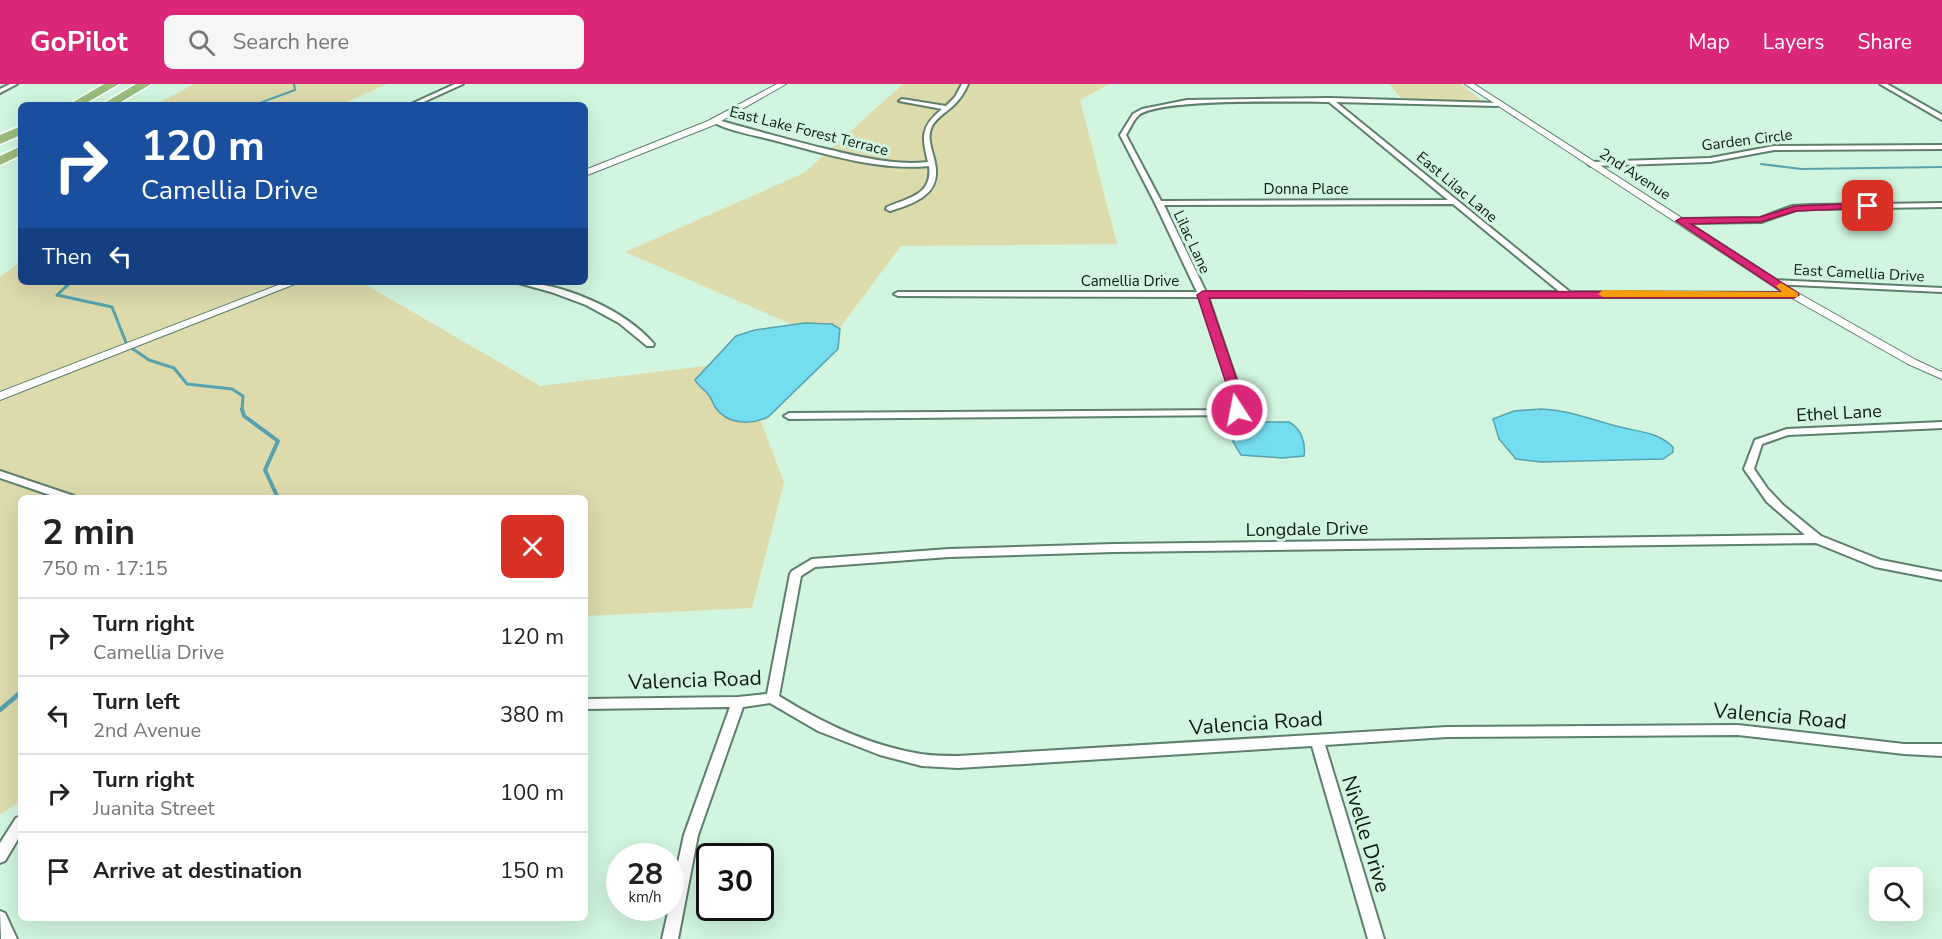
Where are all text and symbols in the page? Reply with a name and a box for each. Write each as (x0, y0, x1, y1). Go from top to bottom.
search box (164, 15, 584, 69)
text: GoPilot (30, 23, 128, 61)
icon: search (185, 26, 218, 59)
text: Search here (233, 27, 349, 57)
text: Map (1688, 28, 1730, 56)
text: Layers (1763, 28, 1824, 56)
text: Share (1857, 28, 1912, 56)
street label: East Lake Forest Terrace (727, 102, 891, 160)
text: 120 m (141, 118, 265, 175)
street label: Garden Circle (1700, 125, 1794, 155)
icon: right (42, 126, 120, 204)
street label: 2nd Avenue (1596, 144, 1674, 205)
street label: East Lilac Lane (1412, 147, 1502, 227)
text: Camellia Drive (141, 172, 318, 209)
street label: Donna Place (1264, 179, 1349, 199)
pin (1842, 180, 1893, 231)
icon: arrive (1851, 189, 1884, 222)
street label: Lilac Lane (1169, 207, 1215, 277)
icon: left (104, 240, 137, 273)
text: Then (42, 242, 92, 272)
street label: East Camellia Drive (1793, 260, 1925, 286)
street label: Camellia Drive (1081, 271, 1179, 291)
position arrow (1205, 378, 1269, 442)
street label: Ethel Lane (1796, 399, 1882, 427)
text: 2 min (42, 508, 135, 557)
button: close (501, 515, 564, 578)
street label: Longdale Drive (1245, 516, 1369, 542)
text: 750 m · 17:15 (42, 555, 168, 582)
text: Turn right (93, 609, 194, 639)
icon: right (42, 621, 75, 654)
text: 120 m (500, 622, 564, 652)
text: Camellia Drive (93, 639, 224, 666)
street label: Valencia Road (627, 664, 762, 696)
text: Turn left (93, 687, 180, 717)
street label: Valencia Road (1711, 696, 1848, 736)
icon: left (42, 699, 75, 732)
text: 380 m (500, 700, 564, 730)
street label: Valencia Road (1187, 704, 1324, 742)
text: 2nd Avenue (93, 717, 201, 744)
text: Turn right (93, 765, 194, 795)
street label: Nivelle Drive (1335, 772, 1397, 896)
icon: right (42, 777, 75, 810)
text: 100 m (500, 778, 564, 808)
text: Juanita Street (93, 795, 215, 822)
speed limit sign: 30 (696, 843, 774, 921)
text: 28 (627, 854, 663, 895)
icon: arrive (42, 855, 75, 888)
text: Arrive at destination (93, 856, 302, 886)
text: 150 m (500, 856, 564, 886)
map controls (1869, 867, 1923, 921)
button: search (1869, 867, 1923, 921)
text: km/h (628, 887, 662, 907)

